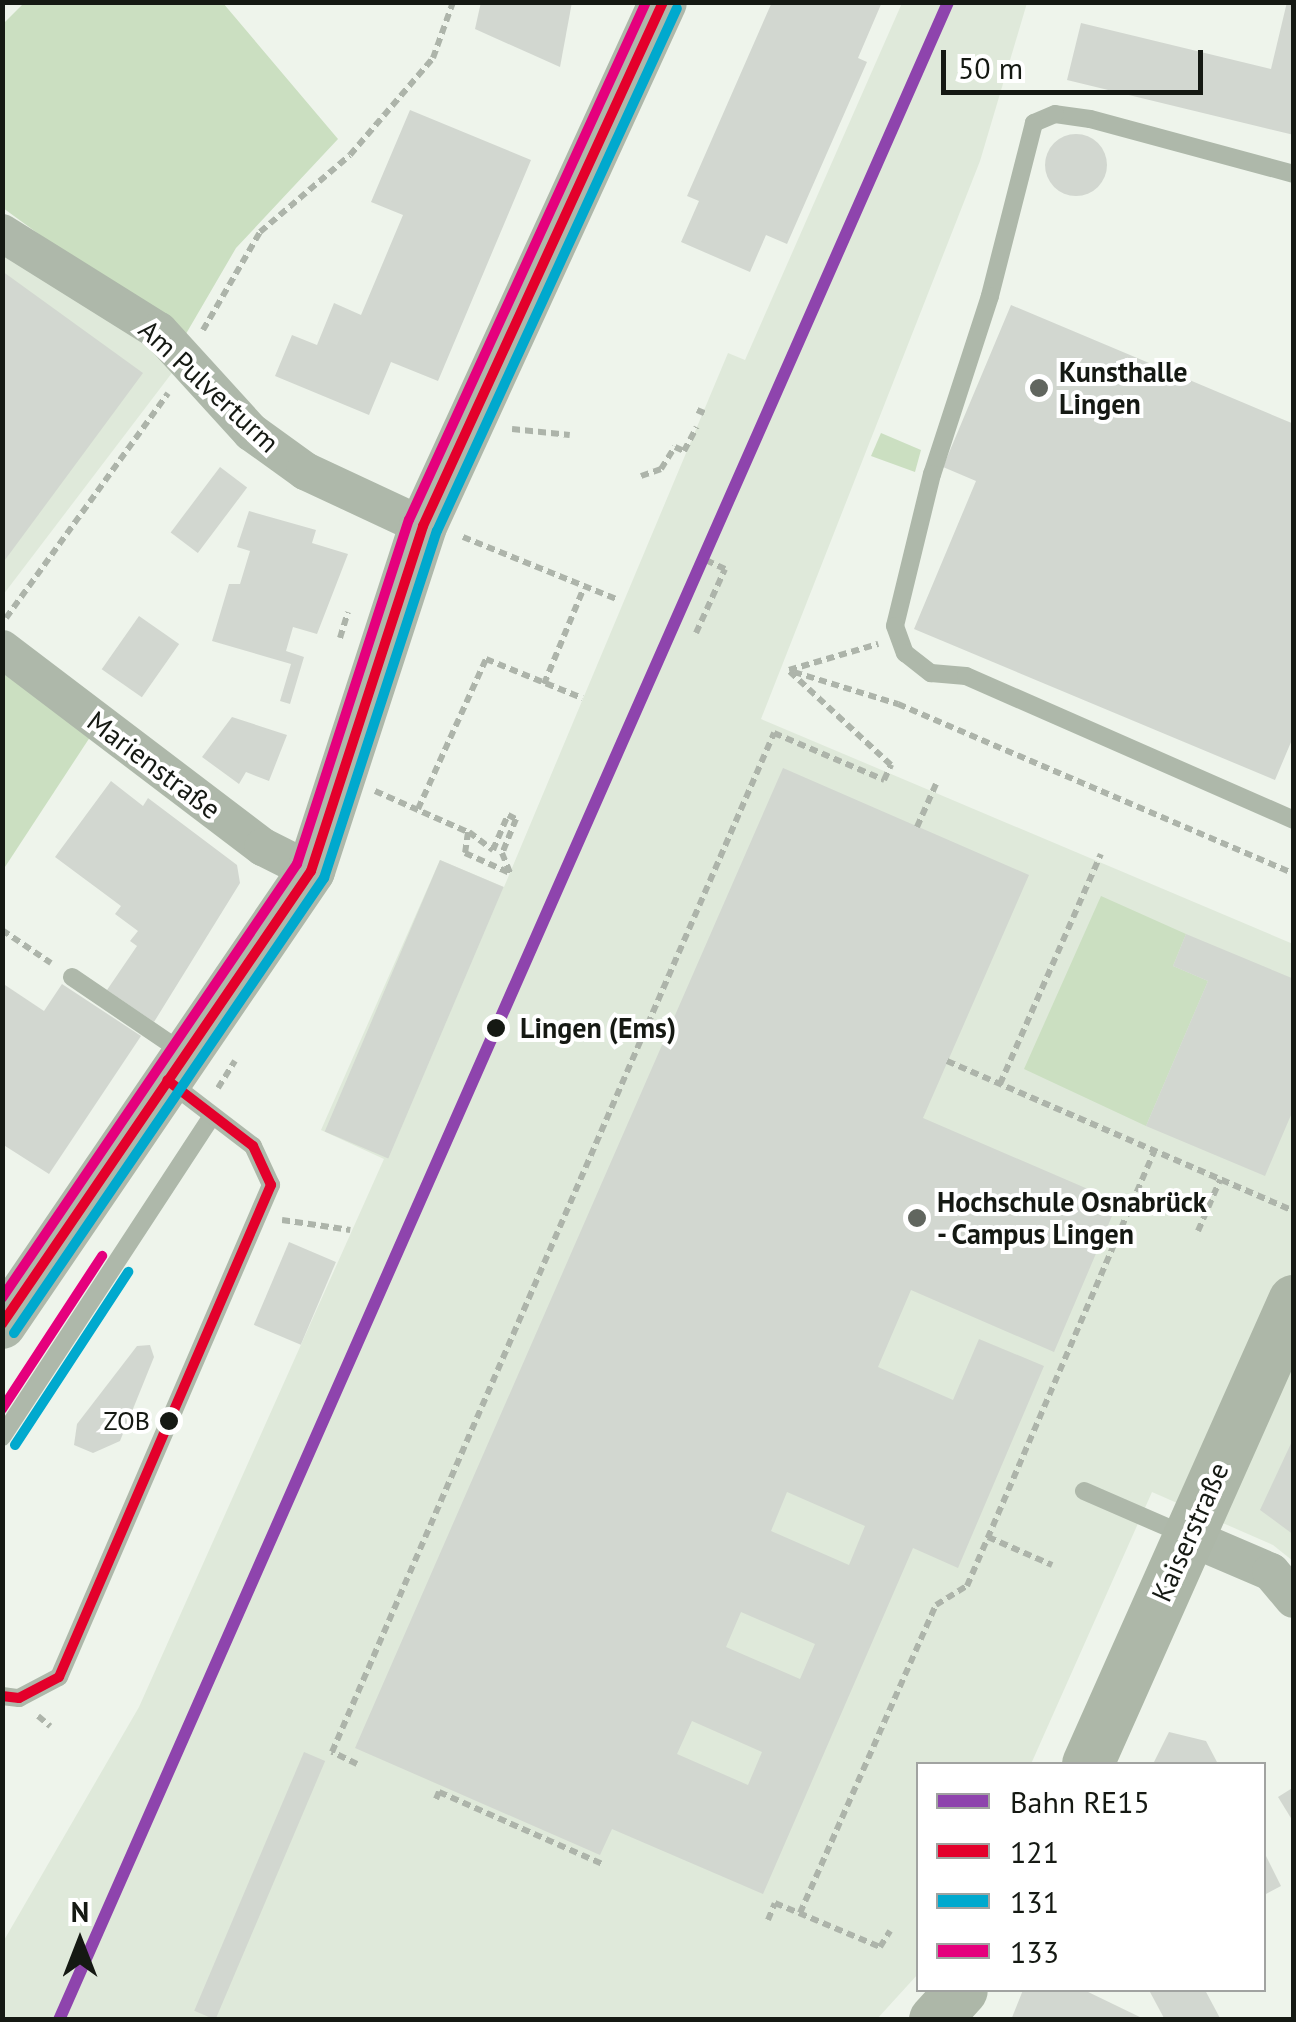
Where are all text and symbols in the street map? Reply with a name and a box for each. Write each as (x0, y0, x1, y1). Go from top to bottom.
scale bar (946, 30, 1208, 92)
text: 50 m (958, 48, 1023, 87)
street label: Am Pulverturm (132, 313, 286, 459)
place label: Kunsthalle Lingen (1059, 355, 1188, 421)
marker: Kunsthalle Lingen (1028, 377, 1050, 399)
street label: Marienstraße (81, 704, 227, 826)
place label: Lingen (Ems) (520, 1011, 676, 1045)
marker: Lingen (Ems) (481, 1013, 511, 1043)
place label: Hochschule Osnabrück - Campus Lingen (937, 1185, 1207, 1251)
marker: Hochschule Osnabrück - Campus Lingen (906, 1207, 928, 1229)
place label: ZOB (103, 1405, 150, 1437)
marker: ZOB (159, 1411, 179, 1431)
street label: Kaiserstraße (1144, 1457, 1236, 1607)
legend (916, 1762, 1266, 1992)
text: Bahn RE15 (1010, 1782, 1150, 1821)
text: 121 (1010, 1832, 1059, 1871)
text: 131 (1010, 1882, 1059, 1921)
north arrow (30, 1892, 130, 1992)
text: N (71, 1893, 89, 1930)
text: 133 (1010, 1932, 1059, 1971)

